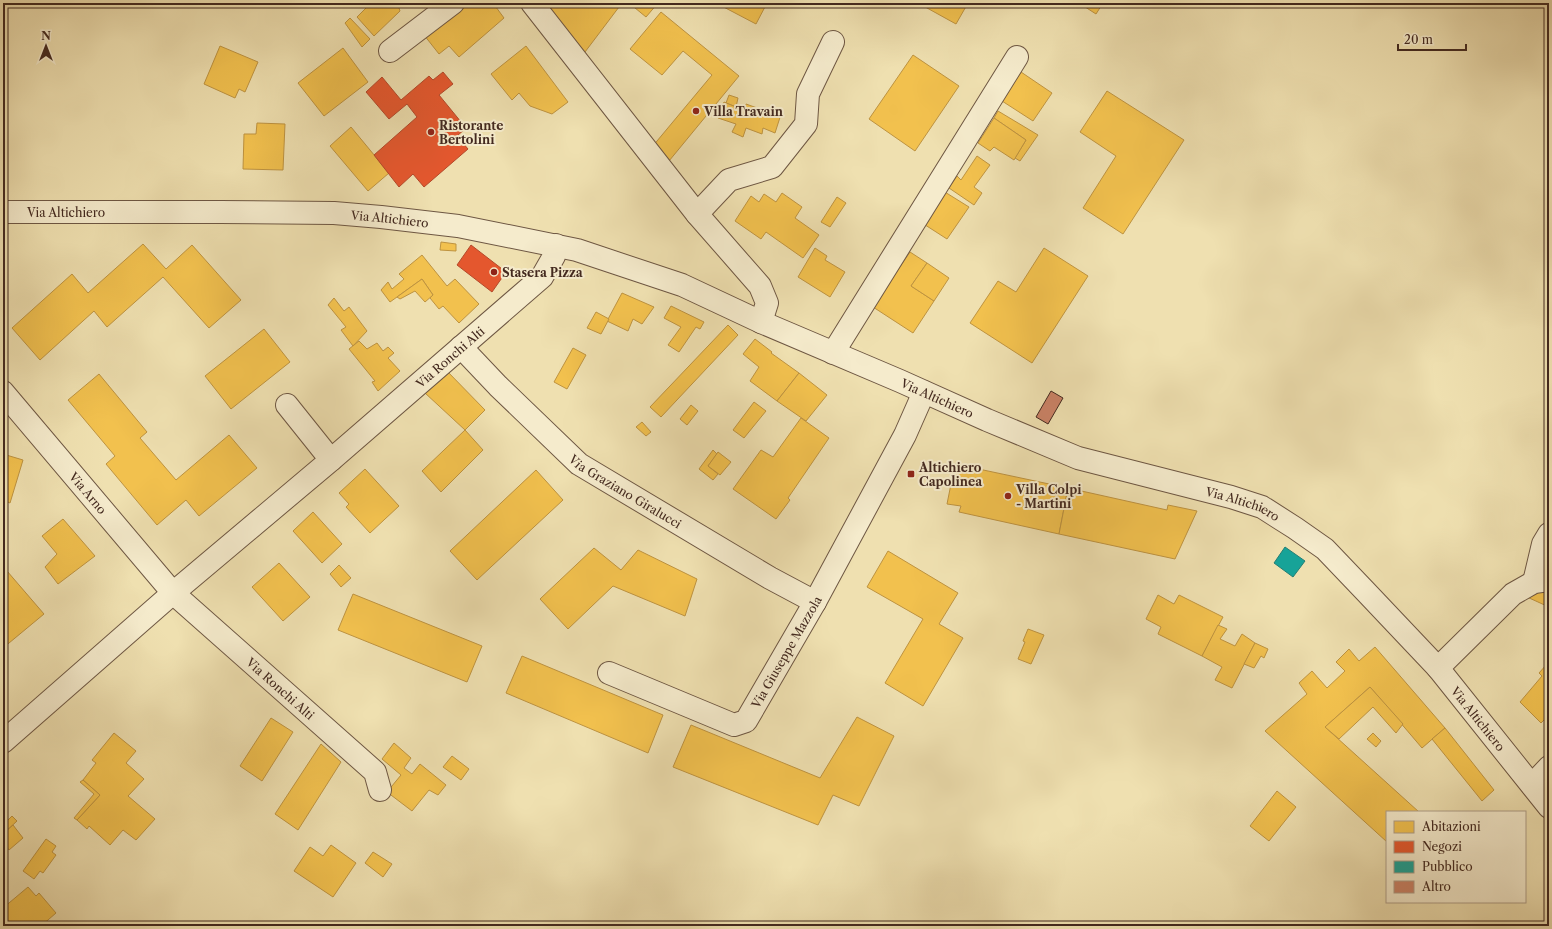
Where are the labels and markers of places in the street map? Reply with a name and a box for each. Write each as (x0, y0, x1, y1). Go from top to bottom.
place label: Villa Travain (703, 104, 784, 119)
marker: Villa Travain (691, 106, 701, 116)
place label: Ristorante Bertolini (439, 118, 503, 147)
marker: Ristorante Bertolini (426, 127, 436, 137)
place label: Stasera Pizza (502, 265, 584, 280)
marker: Stasera Pizza (489, 267, 499, 277)
place label: Altichiero Capolinea (918, 460, 983, 489)
marker: Altichiero Capolinea (906, 469, 916, 479)
place label: Villa Colpi - Martini (1015, 482, 1082, 511)
marker: Villa Colpi - Martini (1003, 491, 1013, 501)

